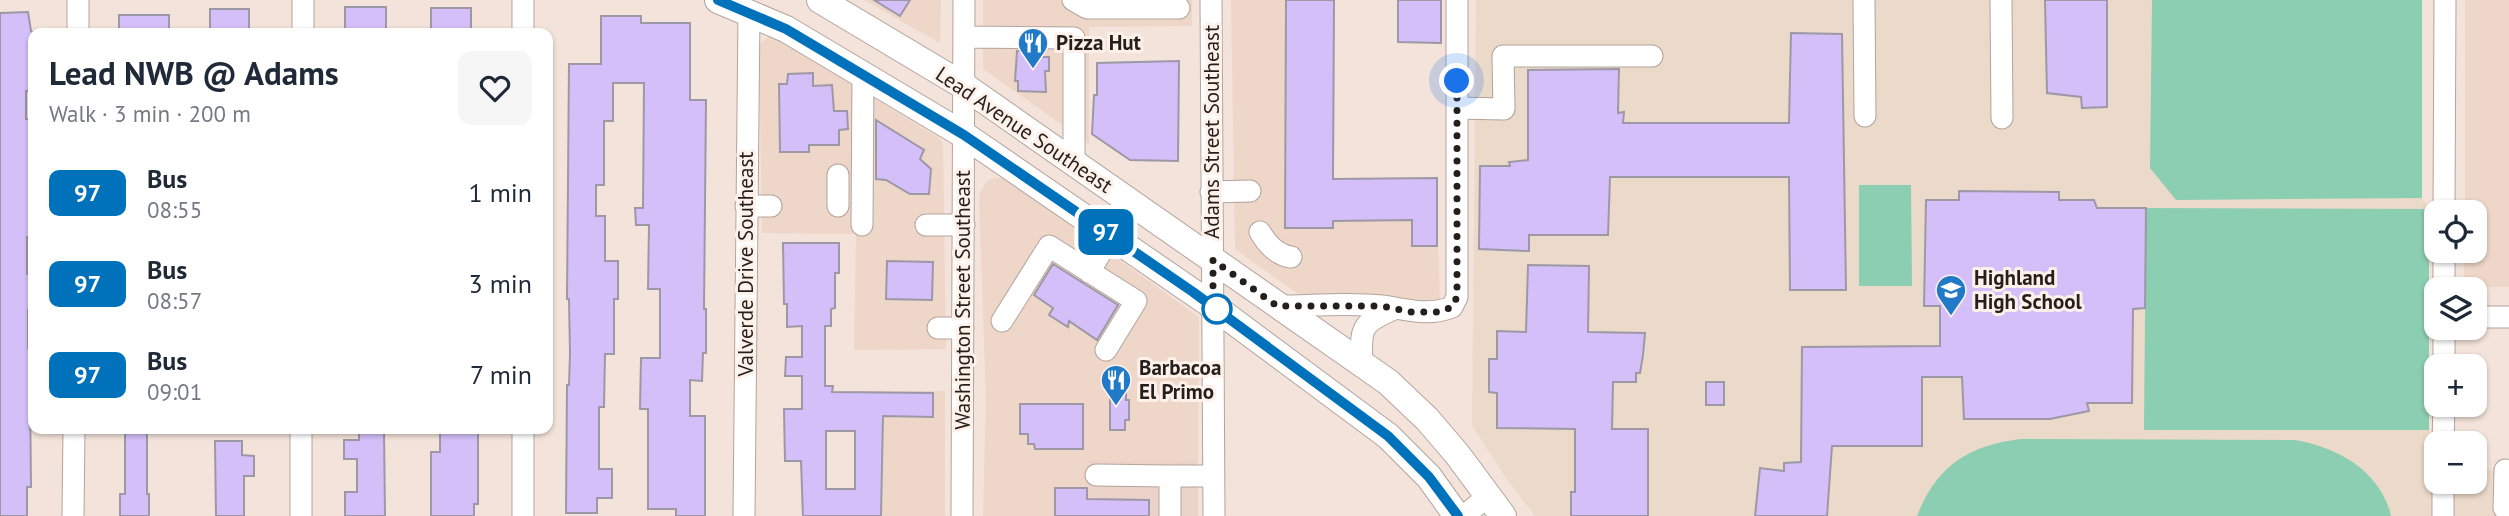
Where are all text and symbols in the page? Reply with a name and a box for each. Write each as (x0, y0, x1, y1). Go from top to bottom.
street label: Adams Street Southeast (1198, 25, 1225, 239)
restaurant icon: Pizza Hut (1016, 26, 1050, 70)
place label: Pizza Hut (1056, 29, 1142, 56)
text: Lead NWB @ Adams (49, 51, 339, 94)
button: heart (458, 51, 532, 125)
street label: Lead Avenue Southeast (931, 60, 1118, 199)
your location (1439, 63, 1474, 98)
text: Walk · 3 min · 200 m (49, 99, 251, 128)
street label: Valverde Drive Southeast (732, 152, 759, 377)
text: Bus (147, 162, 187, 195)
street label: Washington Street Southeast (949, 170, 976, 430)
text: 1 min (469, 176, 532, 209)
text: 97 (74, 177, 101, 208)
text: 08:55 (147, 195, 202, 224)
map controls (2424, 200, 2487, 494)
button: locate (2424, 200, 2487, 263)
line badge: 97 (1074, 209, 1138, 255)
text: 97 (1092, 216, 1120, 247)
text: Bus (147, 253, 187, 286)
place label: Highland High School (1974, 264, 2083, 315)
text: 3 min (469, 267, 532, 300)
text: 97 (74, 268, 101, 299)
school or university icon: Highland High School (1934, 273, 1968, 317)
button: layers (2424, 277, 2487, 340)
text: 08:57 (147, 286, 202, 315)
unlabelled marker (1202, 294, 1232, 324)
text: Bus (147, 344, 187, 377)
place label: Barbacoa El Primo (1139, 354, 1221, 405)
button: + (2424, 354, 2487, 417)
text: 7 min (470, 358, 532, 391)
text: 97 (74, 359, 101, 390)
restaurant icon: Barbacoa El Primo (1099, 363, 1133, 407)
text: 09:01 (147, 377, 202, 406)
button: − (2424, 431, 2487, 494)

